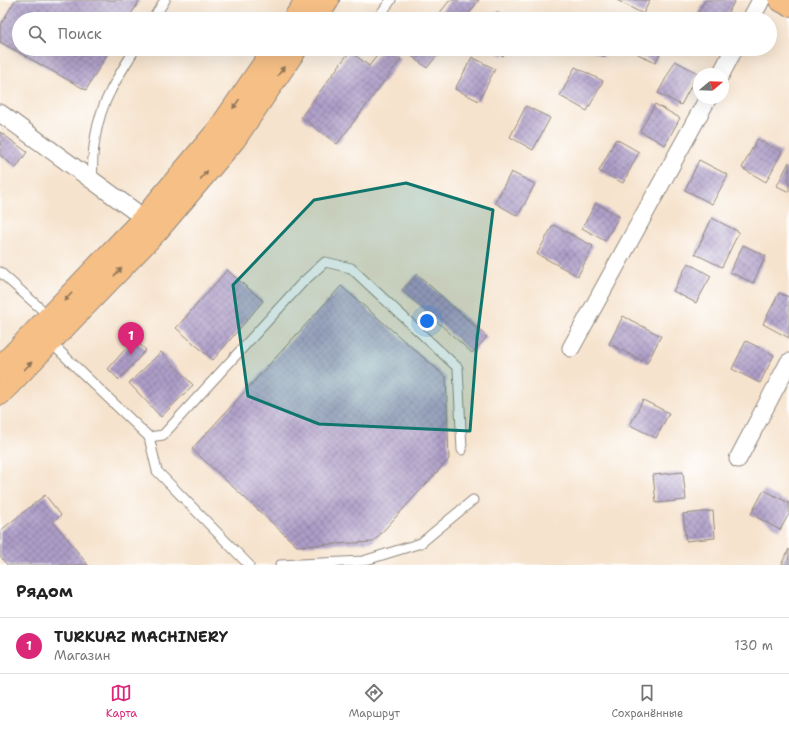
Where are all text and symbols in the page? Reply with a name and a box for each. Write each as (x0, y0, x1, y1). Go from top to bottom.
search box (12, 12, 777, 56)
icon: search (26, 23, 48, 45)
text: Поиск (58, 24, 102, 44)
one-way arrow (277, 65, 285, 76)
north arrow (693, 68, 729, 104)
one-way arrow (232, 99, 240, 109)
one-way arrow (199, 170, 208, 180)
one-way arrow (113, 267, 122, 277)
one-way arrow (63, 292, 73, 302)
your location (417, 311, 437, 331)
pin: 1 (118, 322, 144, 355)
one-way arrow (23, 361, 32, 371)
text: Рядом (16, 580, 73, 602)
text: TURKUAZ MACHINERY (54, 627, 228, 647)
text: 1 (26, 637, 32, 654)
text: 130 m (735, 637, 773, 654)
text: Магазин (54, 647, 110, 664)
tab: Карта (106, 682, 137, 721)
tab: Маршрут (349, 682, 400, 721)
tab: Сохранённые (611, 682, 683, 721)

